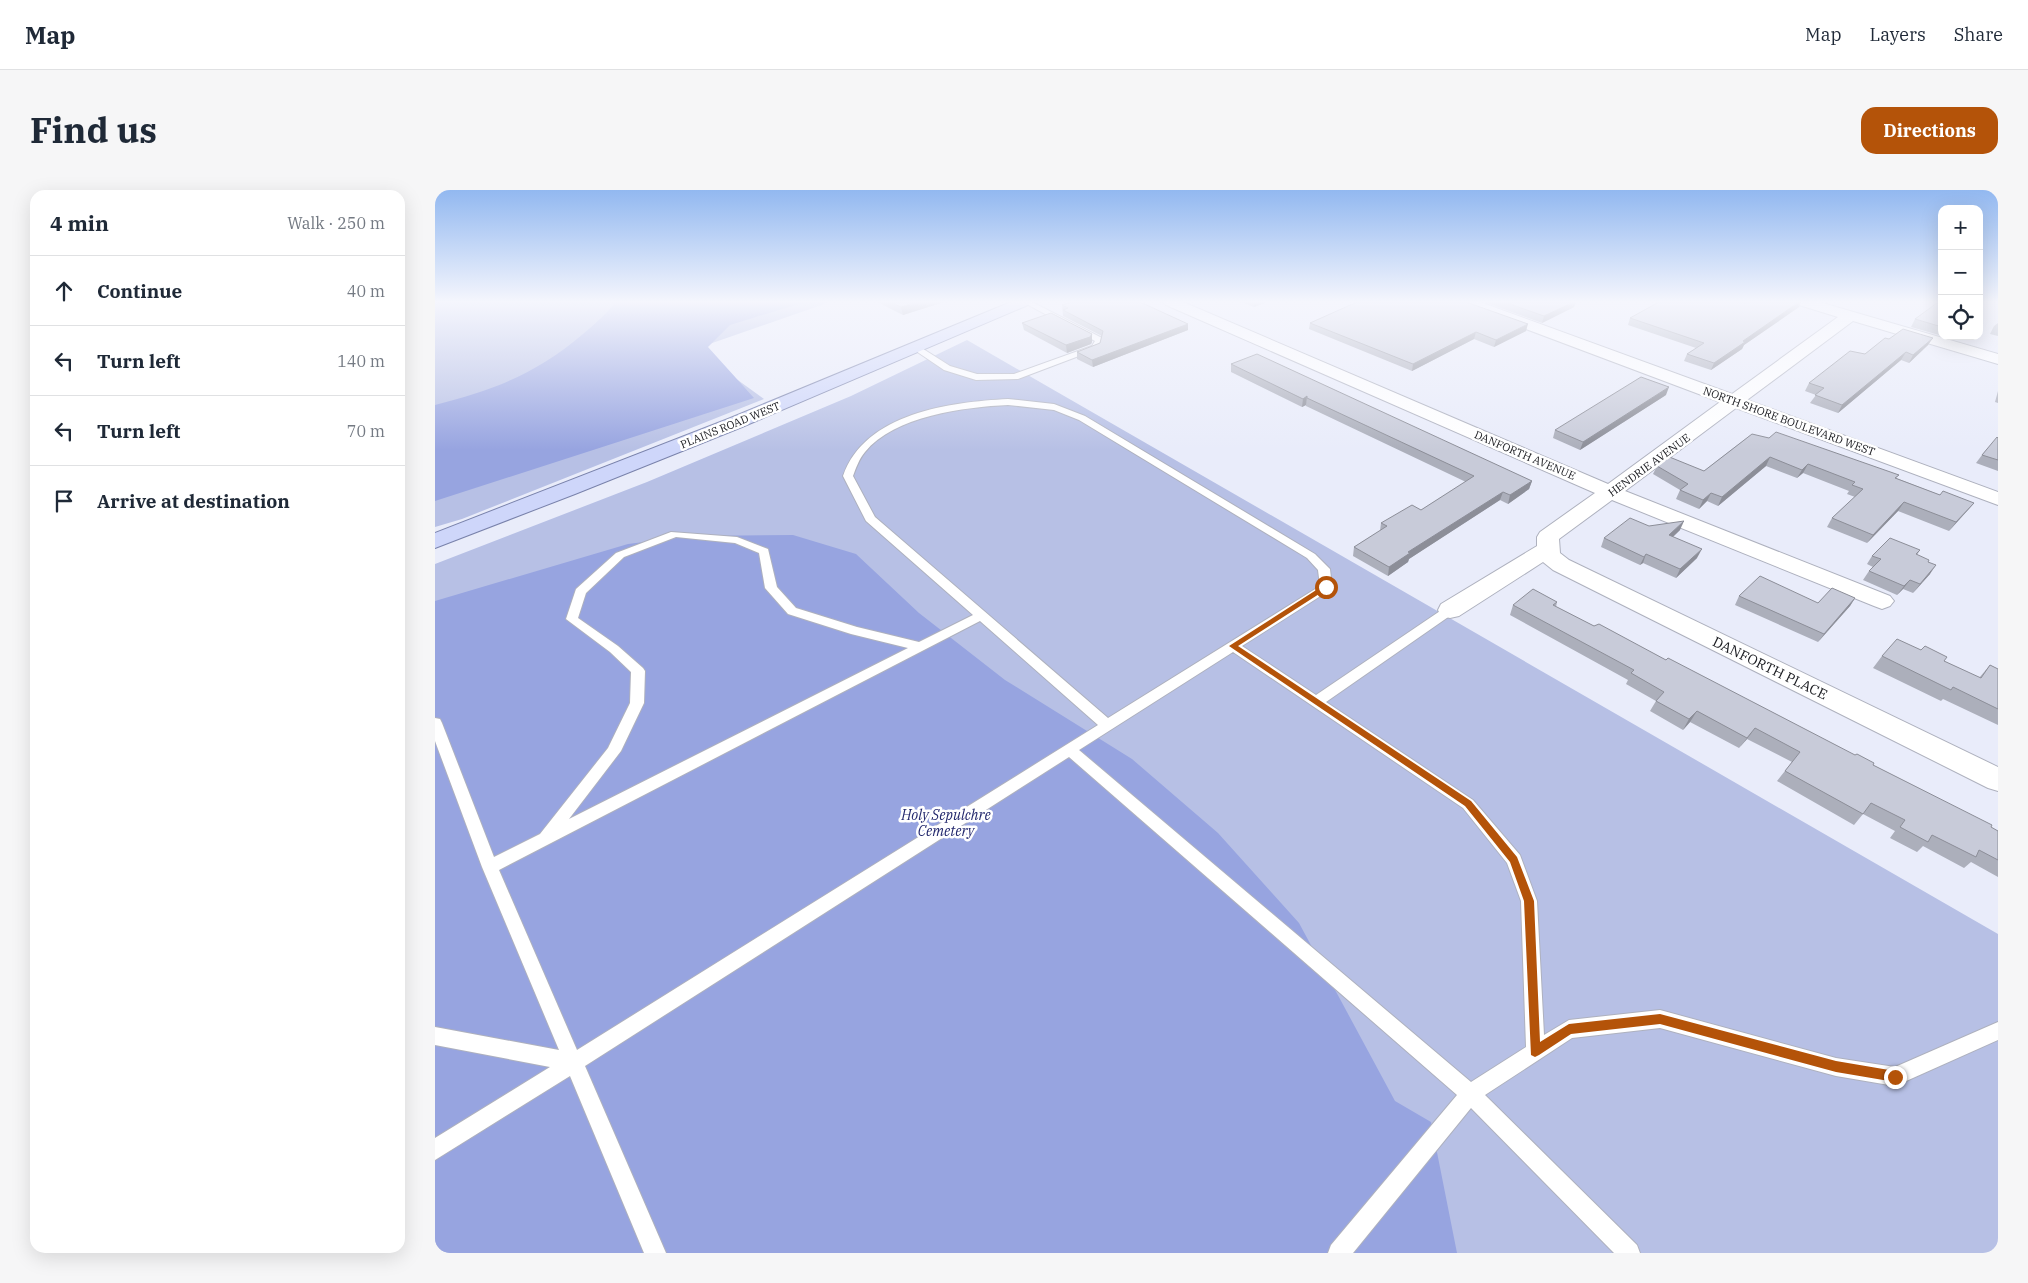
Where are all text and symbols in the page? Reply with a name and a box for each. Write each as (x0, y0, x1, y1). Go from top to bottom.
text: Map (25, 19, 75, 51)
text: Map (1805, 23, 1842, 46)
text: Layers (1870, 23, 1926, 46)
text: Share (1954, 23, 2003, 46)
text: Find us (30, 107, 157, 153)
button: Directions (1861, 107, 1998, 154)
map controls (1938, 205, 1983, 340)
button: + (1938, 205, 1983, 250)
text: 4 min (50, 209, 109, 237)
text: Walk · 250 m (287, 213, 385, 233)
button: − (1938, 250, 1983, 295)
icon: ahead (50, 277, 78, 305)
text: Continue (97, 279, 182, 303)
text: 40 m (347, 281, 385, 301)
button: locate (1938, 295, 1983, 340)
icon: left (50, 347, 78, 375)
text: Turn left (97, 349, 180, 373)
text: 140 m (337, 351, 385, 371)
street label: NORTH SHORE BOULEVARD WEST (1701, 383, 1877, 459)
street label: PLAINS ROAD WEST (678, 399, 782, 451)
icon: left (50, 417, 78, 445)
text: Turn left (97, 419, 180, 443)
text: 70 m (347, 421, 385, 441)
street label: DANFORTH AVENUE (1472, 427, 1578, 483)
street label: HENDRIE AVENUE (1605, 431, 1693, 499)
icon: arrive (50, 487, 78, 515)
text: Arrive at destination (97, 489, 290, 513)
route start (1315, 576, 1338, 599)
street label: DANFORTH PLACE (1710, 632, 1830, 704)
park label: Holy Sepulchre Cemetery (900, 806, 992, 840)
route end (1884, 1066, 1907, 1089)

